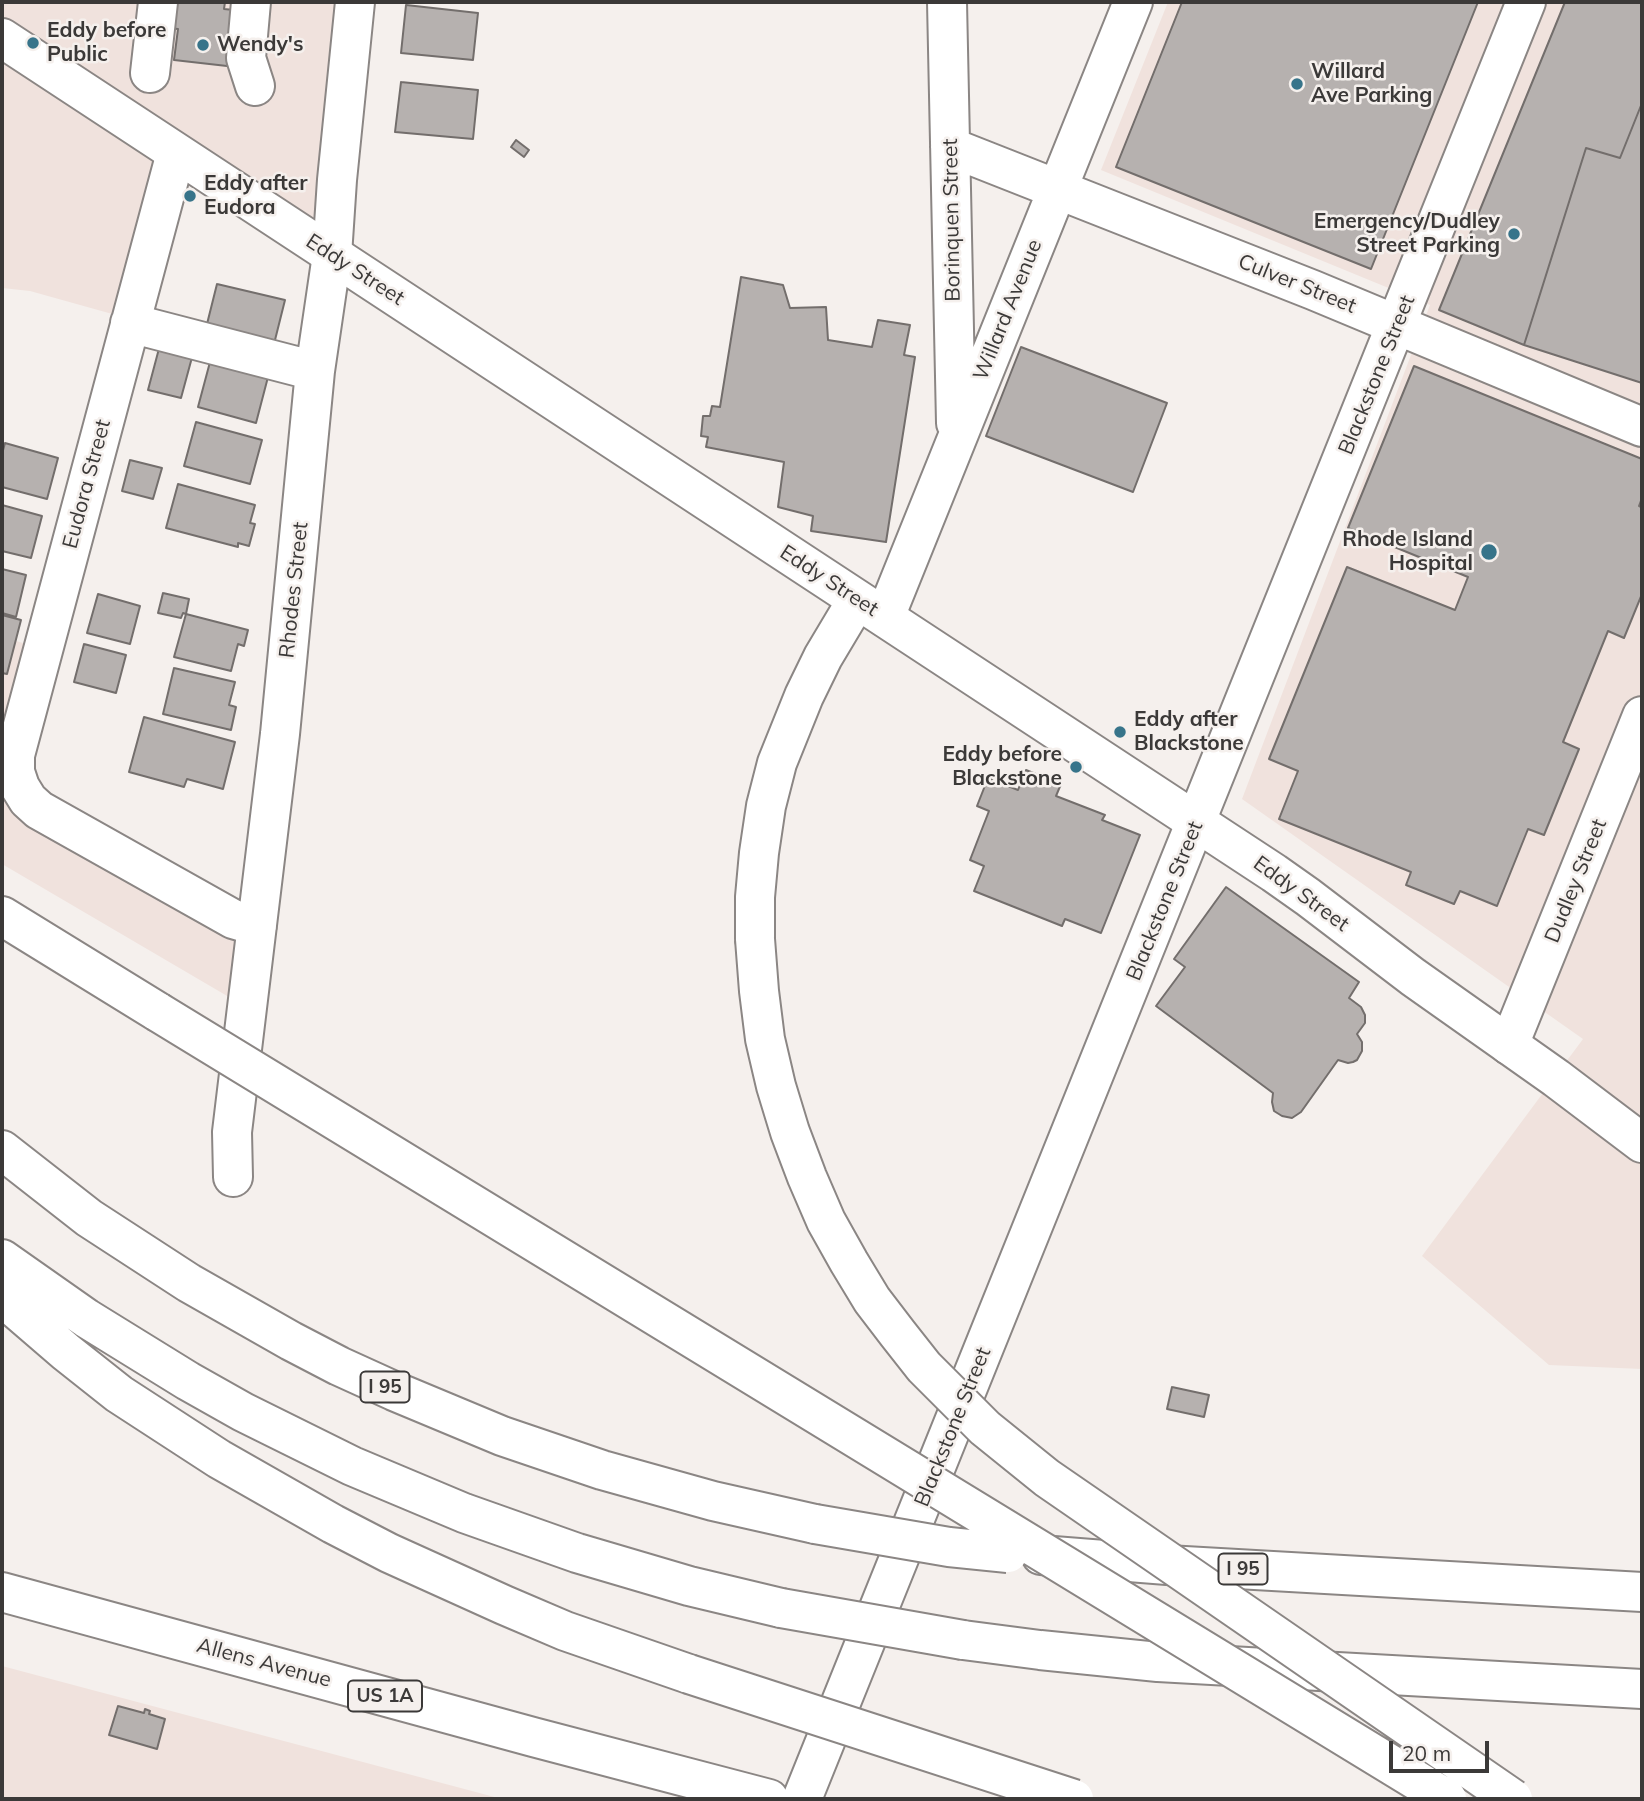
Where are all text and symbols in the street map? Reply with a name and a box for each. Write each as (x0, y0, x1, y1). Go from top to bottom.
place label: Eddy before Public (47, 18, 167, 68)
place label: Wendy's (217, 32, 303, 58)
marker: Eddy before Public (25, 35, 41, 51)
marker: Wendy's (195, 37, 211, 53)
place label: Willard Ave Parking (1311, 59, 1432, 109)
marker: Willard Ave Parking (1289, 76, 1305, 92)
street label: Borinquen Street (938, 138, 966, 302)
place label: Eddy after Eudora (204, 171, 307, 221)
marker: Eddy after Eudora (182, 188, 198, 204)
place label: Emergency/Dudley Street Parking (1314, 209, 1500, 259)
marker: Emergency/Dudley Street Parking (1506, 226, 1522, 242)
street label: Eddy Street (301, 229, 409, 311)
street label: Willard Avenue (968, 236, 1048, 384)
street label: Culver Street (1234, 249, 1360, 319)
street label: Blackstone Street (1334, 292, 1420, 458)
street label: Eudora Street (58, 417, 116, 551)
street label: Rhodes Street (274, 521, 314, 659)
place label: Rhode Island Hospital (1342, 527, 1473, 577)
street label: Eddy Street (775, 540, 883, 622)
marker: Rhode Island Hospital (1479, 542, 1499, 562)
place label: Eddy after Blackstone (1134, 707, 1244, 757)
marker: Eddy after Blackstone (1112, 724, 1128, 740)
place label: Eddy before Blackstone (942, 742, 1062, 792)
marker: Eddy before Blackstone (1068, 759, 1084, 775)
street label: Dudley Street (1540, 815, 1612, 947)
street label: Blackstone Street (1122, 818, 1208, 984)
street label: Eddy Street (1248, 851, 1354, 937)
street label: Blackstone Street (910, 1344, 996, 1510)
road number: I 95 (360, 1372, 410, 1402)
road number: I 95 (1218, 1554, 1268, 1584)
street label: Allens Avenue (194, 1633, 334, 1693)
road number: US 1A (348, 1680, 422, 1712)
scale bar (1392, 1728, 1492, 1772)
text: 20 m (1402, 1740, 1451, 1766)

